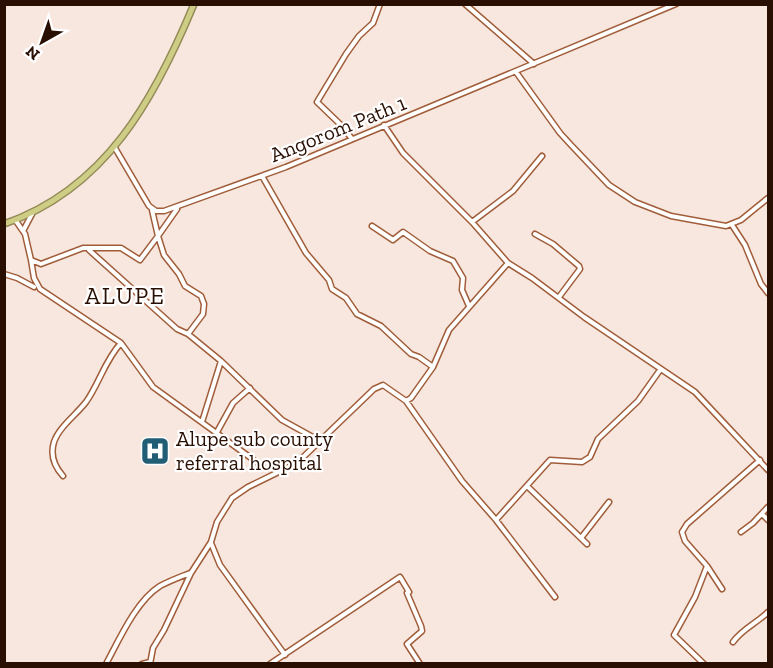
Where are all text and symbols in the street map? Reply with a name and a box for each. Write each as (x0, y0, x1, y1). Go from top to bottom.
north arrow (12, 12, 72, 72)
text: N (22, 42, 43, 64)
street label: Angorom Path 1 (266, 90, 410, 167)
district label: ALUPE (85, 281, 165, 310)
place label: Alupe sub county referral hospital (176, 426, 333, 475)
hospital icon: Alupe sub county referral hospital (139, 435, 171, 467)

